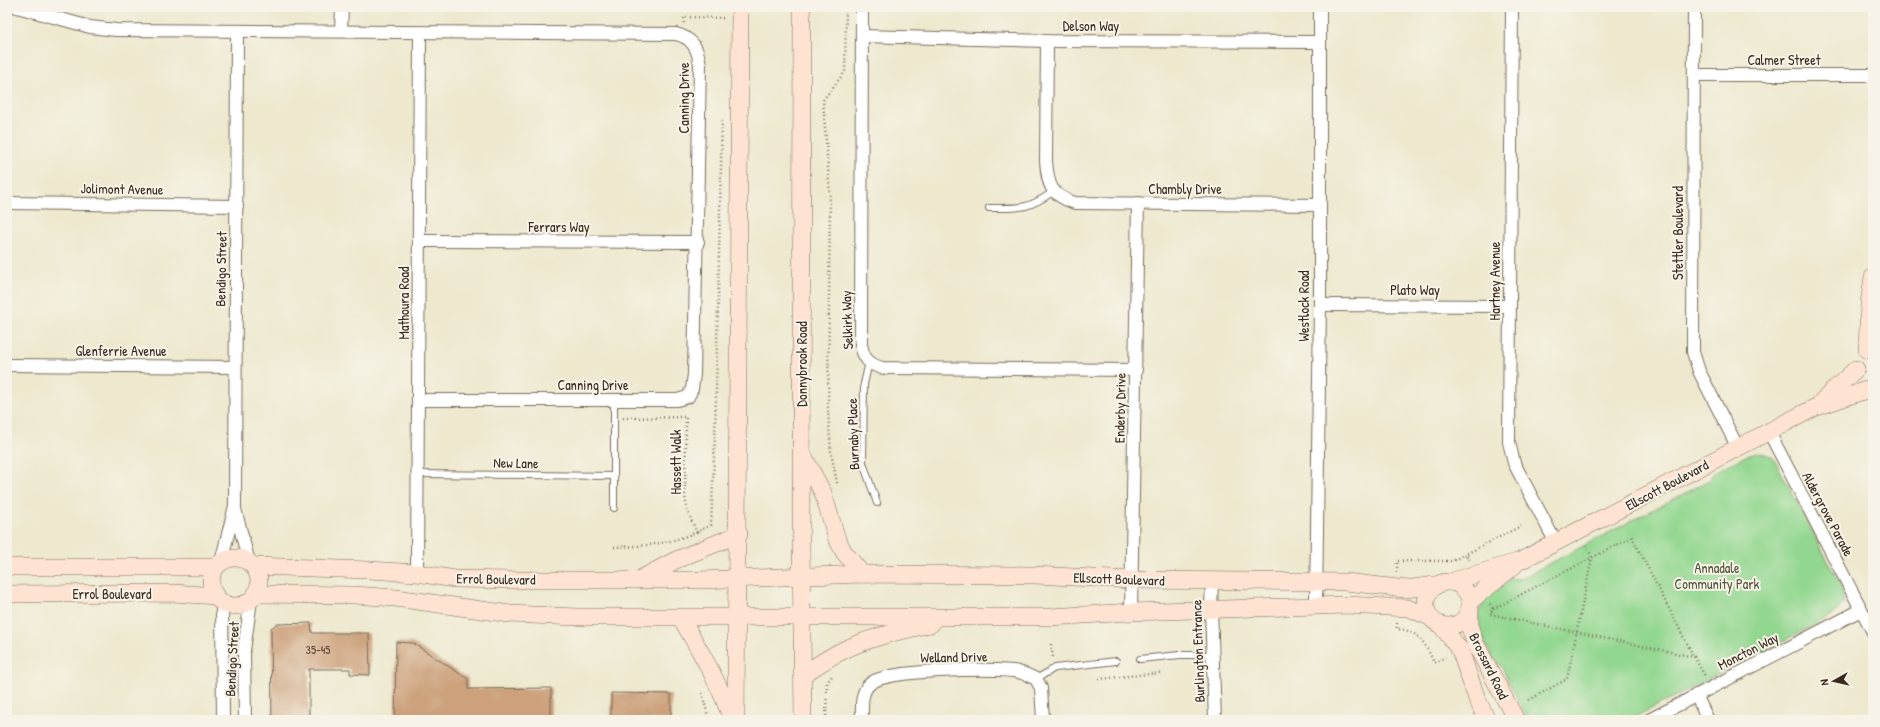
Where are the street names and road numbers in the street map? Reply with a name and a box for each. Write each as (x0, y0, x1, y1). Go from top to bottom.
street label: Delson Way (1063, 16, 1119, 36)
street label: Calmer Street (1747, 50, 1821, 69)
street label: Canning Drive (674, 62, 694, 134)
street label: Jolimont Avenue (80, 178, 164, 199)
street label: Chambly Drive (1148, 179, 1222, 199)
street label: Stettler Boulevard (1668, 186, 1687, 280)
street label: Ferrars Way (527, 217, 590, 237)
street label: Bendigo Street (210, 231, 232, 307)
street label: Hartney Avenue (1485, 241, 1505, 320)
street label: Mathoura Road (394, 266, 413, 339)
street label: Westlock Road (1294, 270, 1313, 342)
street label: Plato Way (1390, 280, 1440, 300)
street label: Selkirk Way (836, 290, 858, 350)
street label: Donnybrook Road (792, 321, 812, 407)
street label: Glenferrie Avenue (75, 341, 167, 360)
street label: Enderby Drive (1109, 372, 1131, 443)
street label: Canning Drive (557, 375, 629, 395)
street label: Burnaby Place (842, 397, 864, 470)
street label: Hassett Walk (666, 429, 685, 494)
street label: New Lane (493, 453, 539, 472)
street label: Ellscott Boulevard (1622, 455, 1712, 514)
street label: Aldergrove Parade (1797, 468, 1859, 560)
street label: Ellscott Boulevard (1073, 567, 1165, 590)
street label: Errol Boulevard (456, 568, 536, 589)
street label: Errol Boulevard (72, 584, 152, 603)
street label: Burlington Entrance (1186, 599, 1210, 703)
street label: Bendigo Street (220, 621, 244, 697)
street label: Moncton Way (1714, 627, 1782, 675)
street label: Brossard Road (1465, 630, 1514, 703)
street label: Welland Drive (920, 646, 988, 667)

